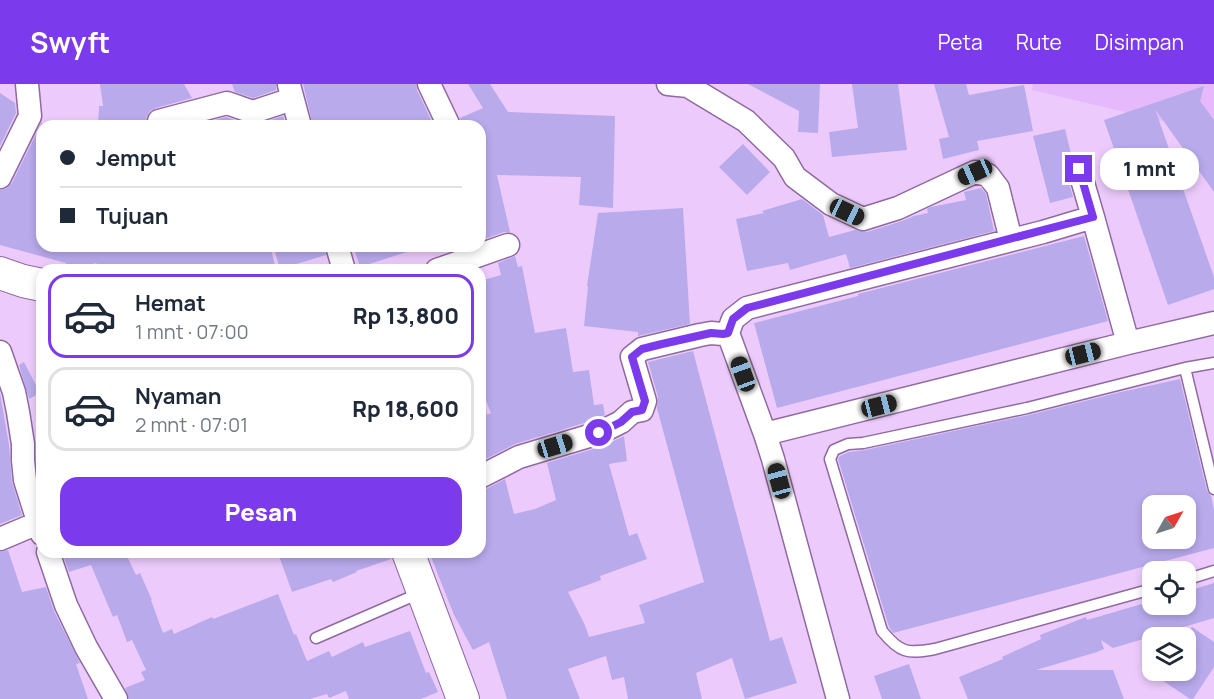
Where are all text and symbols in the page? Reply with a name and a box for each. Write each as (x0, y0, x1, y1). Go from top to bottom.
text: Swyft (30, 23, 110, 61)
text: Peta (938, 28, 983, 56)
text: Rute (1016, 28, 1062, 56)
text: Disimpan (1095, 28, 1184, 56)
text: Jemput (96, 143, 177, 173)
callout: 1 mnt (1100, 148, 1199, 190)
route end (1065, 155, 1092, 182)
text: 1 mnt (1123, 155, 1176, 182)
car (955, 156, 995, 188)
car (827, 196, 867, 228)
text: Tujuan (96, 201, 169, 231)
text: Hemat (135, 288, 206, 318)
icon: car (63, 289, 117, 343)
text: Rp 13,800 (353, 301, 459, 331)
text: 1 mnt · 07:00 (135, 318, 249, 345)
car (1063, 341, 1103, 367)
car (728, 354, 758, 394)
text: Nyaman (135, 381, 222, 411)
icon: car (63, 382, 117, 436)
car (859, 393, 899, 419)
text: Rp 18,600 (352, 394, 459, 424)
text: 2 mnt · 07:01 (135, 411, 248, 438)
route start (585, 419, 612, 446)
car (535, 432, 575, 460)
car (766, 461, 792, 501)
button: Pesan (60, 477, 462, 546)
north arrow (1142, 495, 1196, 549)
map controls (1142, 495, 1196, 681)
button: locate (1142, 561, 1196, 615)
button: layers (1142, 627, 1196, 681)

